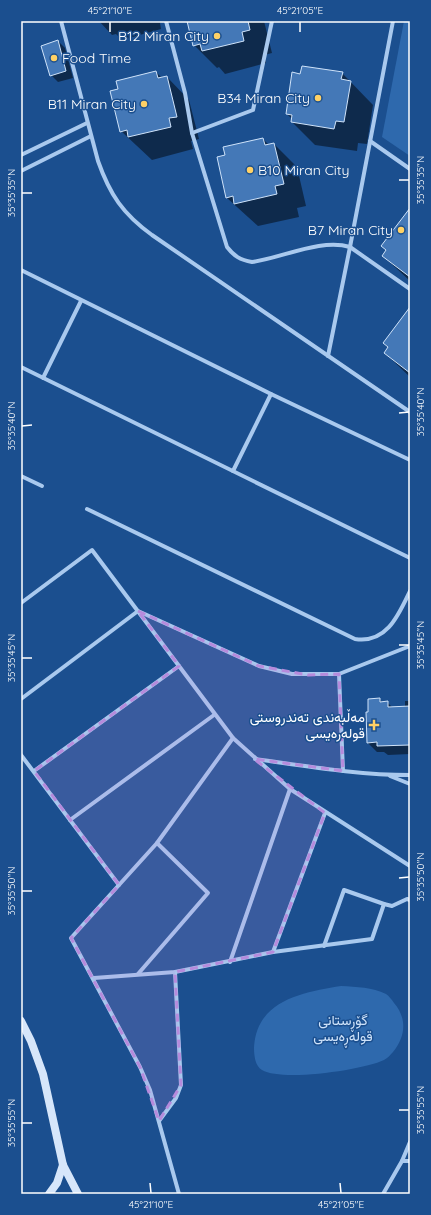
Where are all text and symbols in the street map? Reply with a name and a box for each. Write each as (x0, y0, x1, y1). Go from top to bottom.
text: 45°21'10"E (88, 4, 133, 17)
text: 45°21'05"E (277, 4, 323, 17)
place label: B12 Miran City (118, 27, 209, 45)
marker: B12 Miran City (212, 31, 222, 41)
place label: Food Time (62, 49, 131, 67)
marker: Food Time (49, 53, 59, 63)
place label: B34 Miran City (217, 89, 310, 107)
marker: B34 Miran City (313, 93, 323, 103)
place label: B11 Miran City (48, 95, 136, 113)
marker: B11 Miran City (139, 99, 149, 109)
text: 35°35'35"N (414, 156, 427, 204)
place label: B10 Miran City (258, 161, 349, 179)
marker: B10 Miran City (245, 165, 255, 175)
text: 35°35'35"N (5, 169, 18, 217)
place label: B7 Miran City (308, 221, 393, 239)
marker: B7 Miran City (396, 225, 406, 235)
text: 35°35'40"N (414, 388, 427, 436)
text: 35°35'40"N (5, 402, 18, 450)
text: 35°35'45"N (414, 621, 427, 669)
text: 35°35'45"N (5, 634, 18, 682)
place label: مەڵبەندی تەندروستی قولەرەیسی (250, 708, 365, 742)
marker: مەڵبەندی تەندروستی قولەرەیسی (368, 719, 380, 731)
text: 35°35'50"N (414, 852, 427, 902)
text: 35°35'50"N (5, 866, 18, 916)
park label: گۆڕستانی قولەڕەیسی (313, 1011, 373, 1048)
text: 35°35'55"N (414, 1086, 427, 1134)
text: 35°35'55"N (5, 1099, 18, 1147)
text: 45°21'10"E (129, 1198, 174, 1211)
text: 45°21'05"E (318, 1198, 364, 1211)

